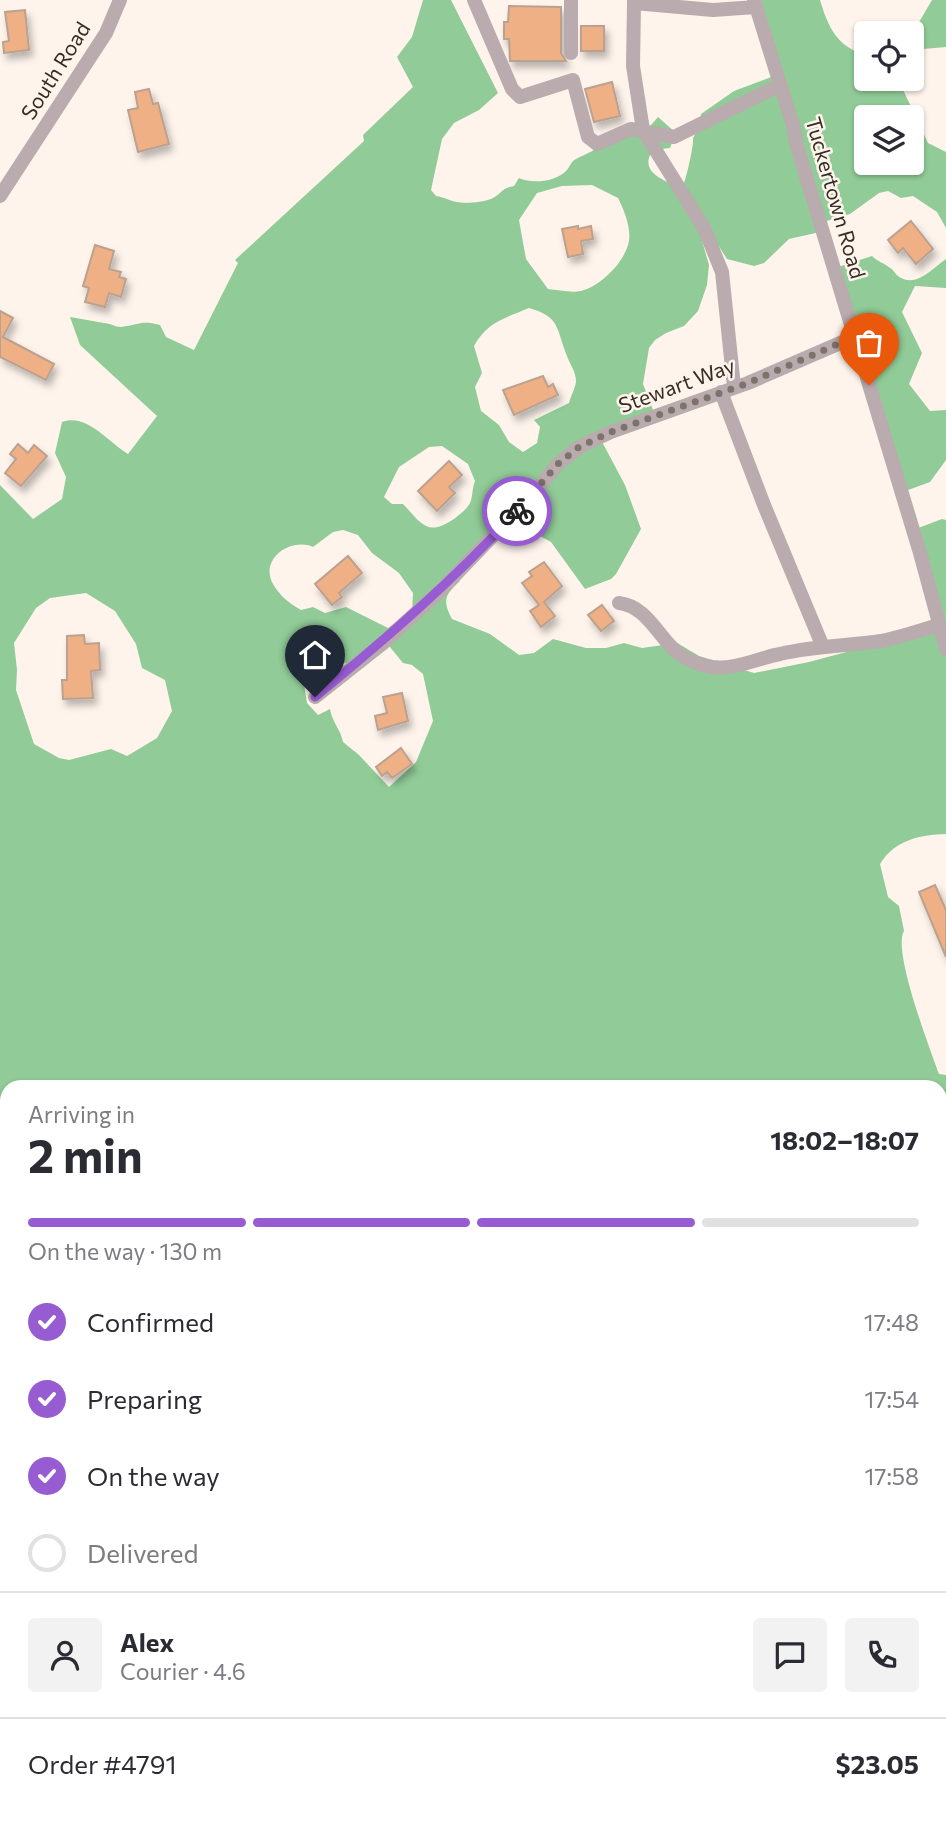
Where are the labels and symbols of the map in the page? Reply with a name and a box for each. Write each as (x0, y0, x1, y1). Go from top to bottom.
street label: South Road (15, 17, 95, 124)
street label: Tuckertown Road (801, 114, 871, 281)
pin (839, 313, 899, 385)
street label: Stewart Way (615, 352, 738, 417)
courier (482, 476, 552, 546)
pin (285, 625, 345, 697)

